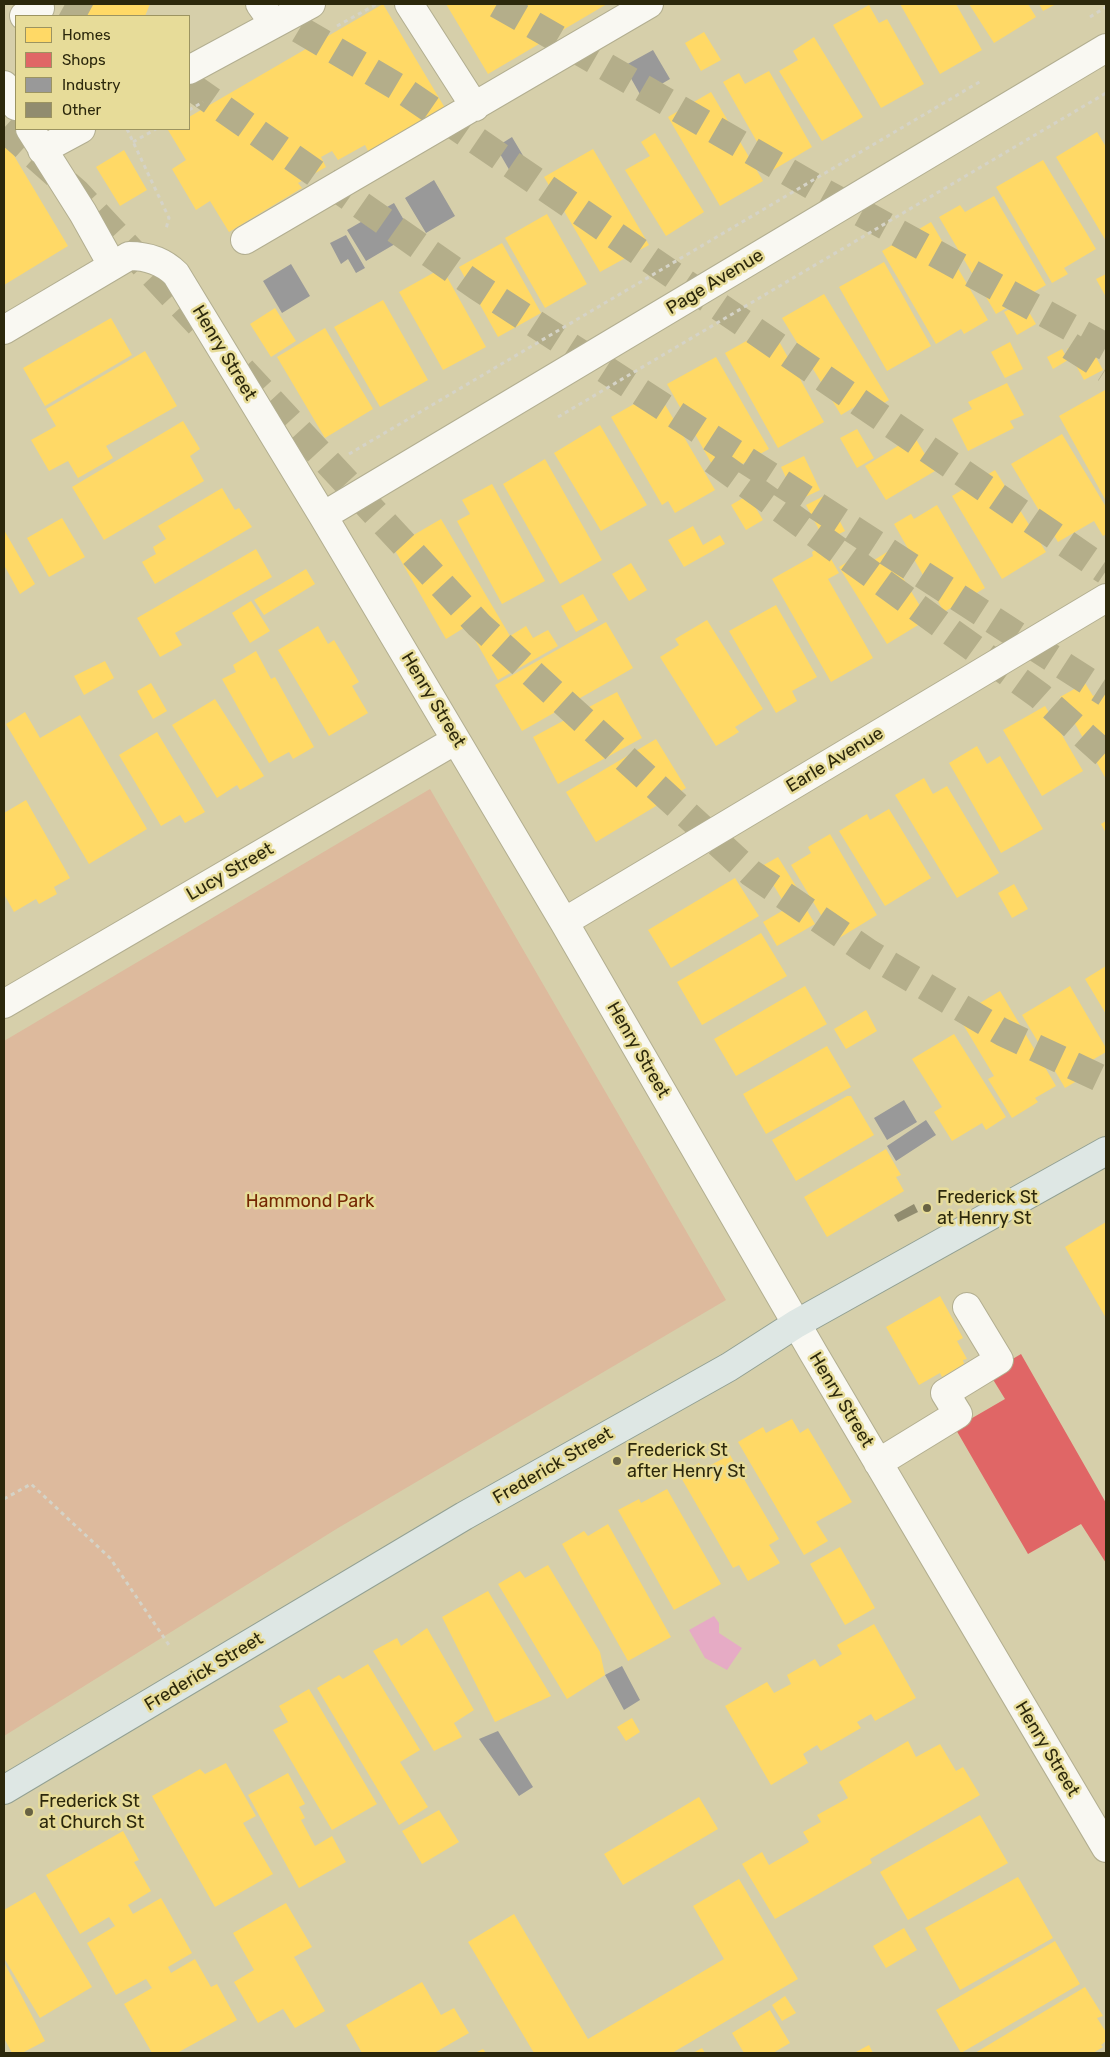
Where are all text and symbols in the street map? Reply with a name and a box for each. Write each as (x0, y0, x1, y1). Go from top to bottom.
legend (15, 15, 190, 130)
text: Homes (62, 26, 111, 44)
text: Shops (62, 51, 106, 69)
text: Industry (62, 76, 121, 94)
text: Other (62, 101, 101, 119)
street label: Page Avenue (662, 245, 768, 319)
street label: Henry Street (187, 302, 261, 404)
street label: Henry Street (396, 649, 470, 751)
street label: Earle Avenue (782, 723, 888, 797)
street label: Lucy Street (183, 838, 277, 906)
street label: Henry Street (602, 998, 674, 1102)
place label: Frederick St at Henry St (937, 1187, 1038, 1230)
park label: Hammond Park (246, 1191, 374, 1213)
marker: Frederick St at Henry St (921, 1202, 933, 1214)
street label: Henry Street (804, 1349, 878, 1451)
street label: Frederick Street (489, 1423, 617, 1509)
place label: Frederick St after Henry St (627, 1440, 745, 1482)
marker: Frederick St after Henry St (611, 1455, 623, 1467)
street label: Frederick Street (141, 1628, 267, 1716)
street label: Henry Street (1010, 1698, 1084, 1800)
place label: Frederick St at Church St (39, 1791, 144, 1834)
marker: Frederick St at Church St (23, 1806, 35, 1818)

